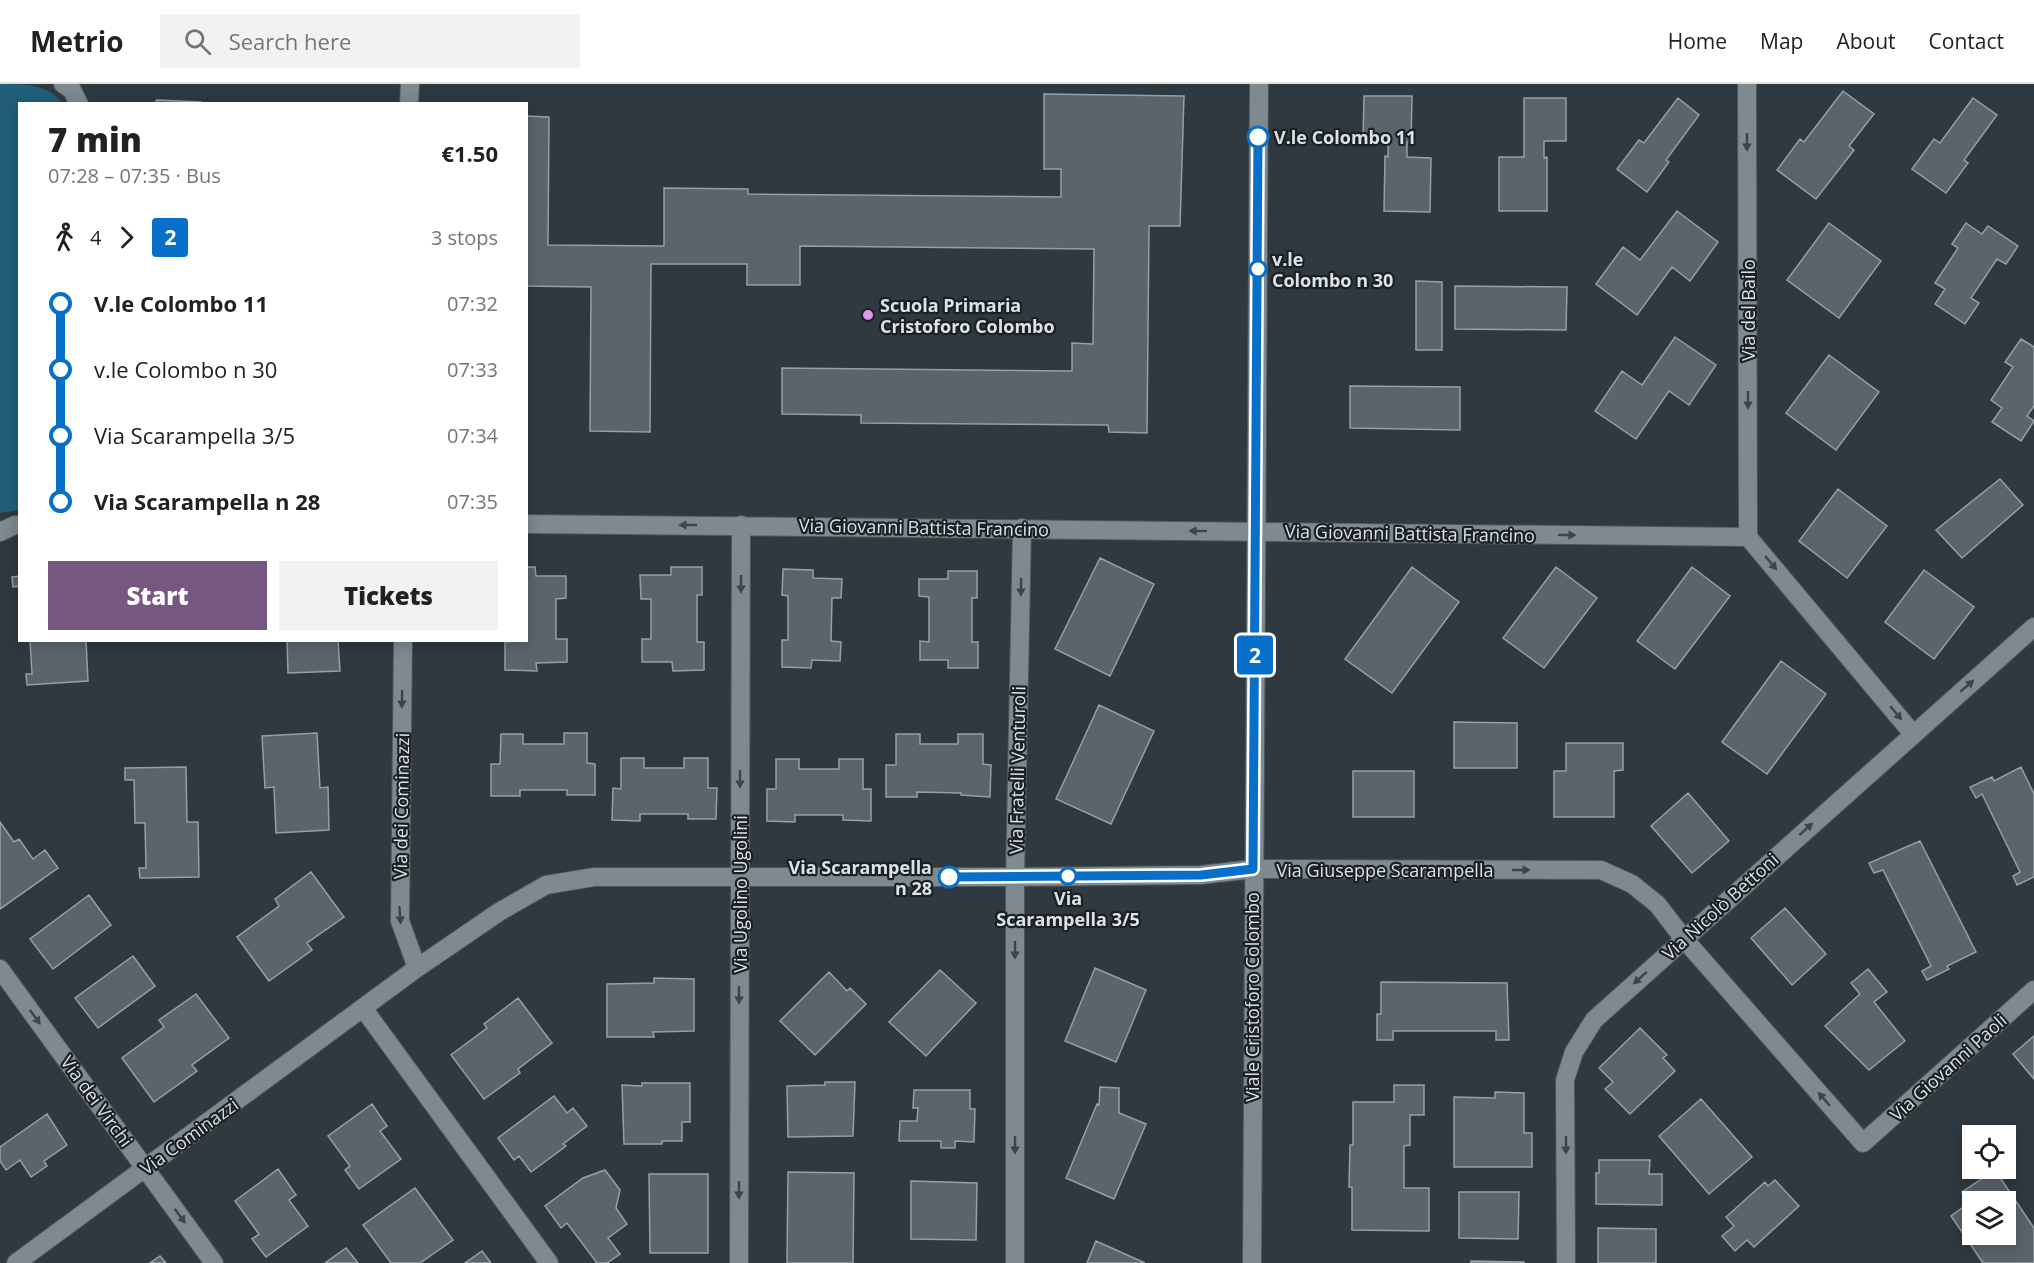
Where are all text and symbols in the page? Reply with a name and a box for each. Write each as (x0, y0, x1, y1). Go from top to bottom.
search box (160, 14, 580, 68)
text: Metrio (30, 22, 124, 60)
icon: search (181, 25, 214, 58)
text: Search here (229, 26, 351, 56)
text: Home (1668, 27, 1727, 55)
text: Map (1760, 27, 1803, 55)
text: About (1836, 27, 1896, 55)
text: Contact (1929, 27, 2004, 55)
text: 7 min (48, 117, 142, 162)
place label: V.le Colombo 11 (1274, 125, 1416, 149)
marker: V.le Colombo 11 (1247, 126, 1269, 148)
one-way arrow (1742, 133, 1752, 152)
text: €1.50 (441, 138, 498, 168)
text: 07:28 – 07:35 · Bus (48, 162, 221, 189)
icon: walk (48, 221, 81, 254)
icon: forward (110, 221, 143, 254)
text: 2 (164, 223, 176, 251)
text: 4 (90, 224, 101, 251)
text: 3 stops (431, 224, 498, 251)
place label: v.le Colombo n 30 (1272, 247, 1393, 292)
street label: Via del Bailo (1736, 259, 1760, 361)
marker: v.le Colombo n 30 (1249, 260, 1267, 278)
text: V.le Colombo 11 (94, 288, 268, 318)
text: 07:32 (447, 290, 498, 317)
place label: Scuola Primaria Cristoforo Colombo (880, 293, 1055, 338)
marker: Scuola Primaria Cristoforo Colombo (861, 308, 875, 322)
text: v.le Colombo n 30 (94, 354, 277, 384)
text: 07:33 (447, 356, 498, 383)
one-way arrow (1743, 391, 1753, 410)
text: Via Scarampella 3/5 (94, 420, 295, 450)
text: 07:34 (447, 422, 498, 449)
text: Via Scarampella n 28 (94, 486, 320, 516)
text: 07:35 (447, 488, 498, 515)
street label: Via Giovanni Battista Francino (799, 513, 1049, 541)
street label: Via Giovanni Battista Francino (1285, 519, 1535, 547)
one-way arrow (679, 520, 698, 530)
one-way arrow (1189, 527, 1208, 536)
one-way arrow (1558, 530, 1577, 540)
one-way arrow (1764, 556, 1776, 571)
button: Start (48, 561, 267, 630)
button: Tickets (279, 561, 498, 630)
one-way arrow (736, 574, 746, 593)
one-way arrow (1016, 577, 1025, 596)
line badge: 2 (1236, 636, 1274, 674)
text: 2 (1249, 641, 1261, 669)
one-way arrow (1959, 680, 1974, 693)
street label: Via Fratelli Venturoli (1004, 686, 1030, 854)
one-way arrow (397, 689, 407, 708)
one-way arrow (1889, 705, 1902, 721)
street label: Via dei Cominazzi (388, 733, 414, 879)
one-way arrow (735, 769, 745, 788)
street label: Via Ugolino Ugolini (728, 815, 752, 973)
one-way arrow (1798, 822, 1813, 836)
street label: Via Nicolò Bettoni (1657, 847, 1783, 965)
place label: Via Scarampella n 28 (789, 855, 932, 900)
street label: Via Giuseppe Scarampella (1277, 858, 1493, 882)
one-way arrow (1512, 865, 1531, 875)
marker: Via Scarampella n 28 (938, 866, 960, 888)
marker: Via Scarampella 3/5 (1059, 867, 1077, 885)
place label: Via Scarampella 3/5 (996, 886, 1140, 931)
street label: Viale Cristoforo Colombo (1240, 892, 1264, 1102)
one-way arrow (396, 905, 405, 924)
one-way arrow (1010, 940, 1020, 959)
one-way arrow (1633, 971, 1648, 985)
one-way arrow (734, 985, 744, 1004)
street label: Via Giovanni Paoli (1884, 1008, 2012, 1126)
one-way arrow (28, 1009, 40, 1024)
street label: Via dei Virchi (56, 1051, 138, 1151)
street label: Via Cominazzi (135, 1092, 243, 1180)
one-way arrow (1818, 1092, 1831, 1107)
map controls (1962, 1125, 2016, 1245)
button: locate (1962, 1125, 2016, 1179)
one-way arrow (1010, 1135, 1020, 1154)
one-way arrow (1561, 1136, 1571, 1155)
one-way arrow (734, 1180, 744, 1199)
button: layers (1962, 1191, 2016, 1245)
one-way arrow (173, 1208, 185, 1223)

